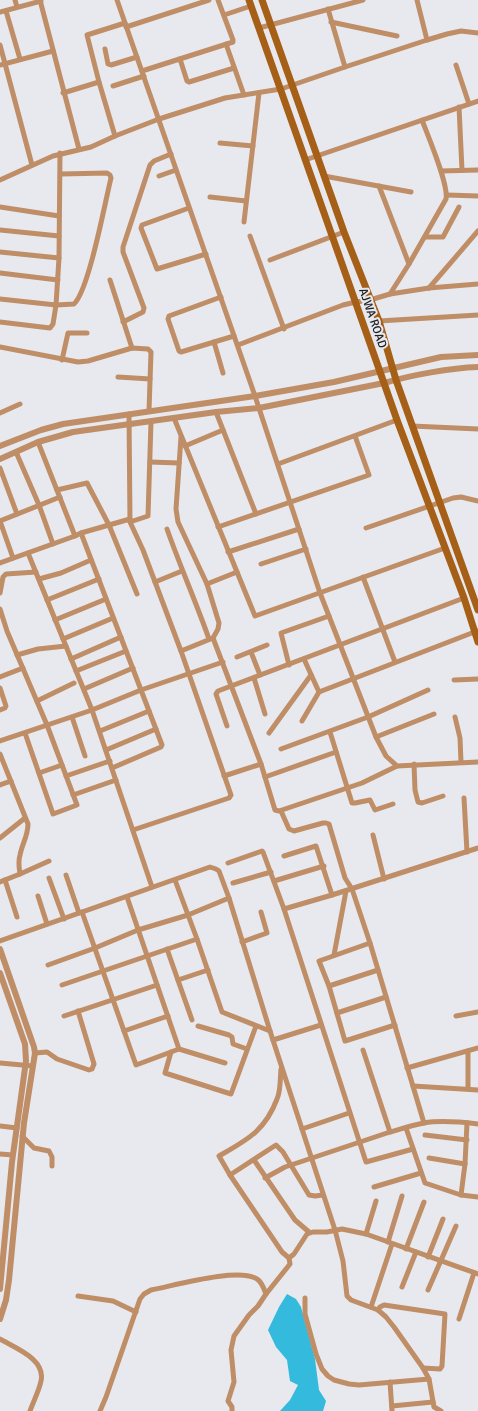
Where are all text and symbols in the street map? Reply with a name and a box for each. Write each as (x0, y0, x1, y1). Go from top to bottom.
street label: AJWA ROAD (355, 286, 390, 350)

